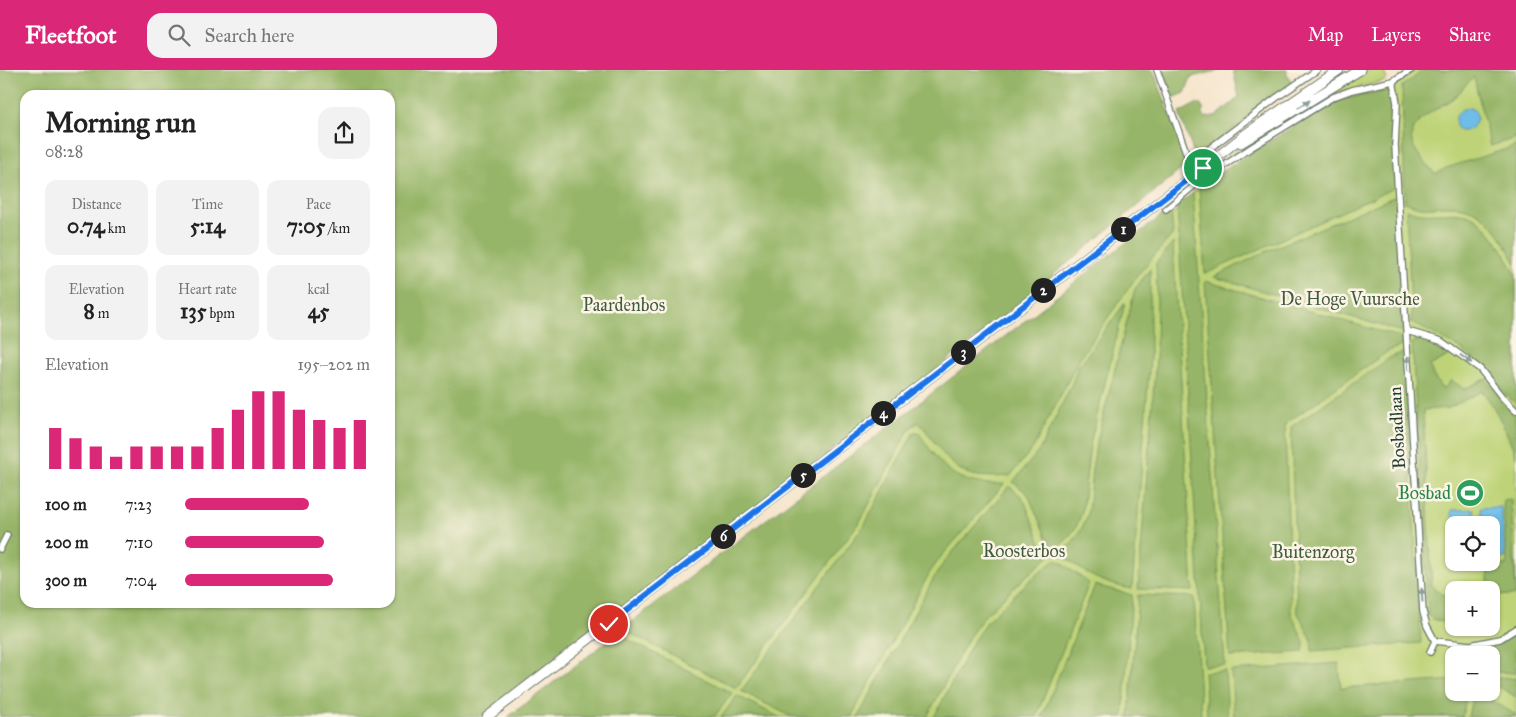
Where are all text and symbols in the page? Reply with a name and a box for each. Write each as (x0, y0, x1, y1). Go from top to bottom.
search box (147, 13, 497, 58)
text: Fleetfoot (25, 20, 117, 50)
icon: search (165, 21, 193, 49)
text: Search here (205, 24, 294, 47)
text: Map (1308, 24, 1343, 46)
text: Layers (1371, 24, 1421, 46)
text: Share (1449, 24, 1491, 46)
one-way arrow (1297, 99, 1310, 109)
text: Morning run (45, 105, 196, 140)
button: share (318, 107, 370, 159)
text: 08:28 (45, 142, 83, 161)
pin (1182, 147, 1224, 189)
icon: arrive (1189, 154, 1217, 182)
text: Distance (71, 196, 122, 213)
text: Time (192, 196, 223, 213)
text: Pace (306, 196, 331, 213)
text: 0.74 (67, 213, 105, 239)
text: 5:14 (190, 213, 225, 239)
text: 7:05 (287, 213, 325, 239)
pin: 1 (1110, 216, 1136, 242)
text: km (105, 220, 126, 237)
text: /km (325, 220, 350, 237)
text: 1 (1121, 221, 1126, 238)
pin: 2 (1030, 278, 1056, 302)
text: Elevation (69, 281, 124, 298)
text: Heart rate (178, 281, 237, 298)
text: kcal (307, 281, 330, 298)
text: 2 (1040, 282, 1047, 299)
park label: De Hoge Vuursche (1280, 288, 1420, 311)
park label: Paardenbos (583, 294, 665, 316)
text: 8 (84, 298, 95, 324)
text: 135 (180, 298, 206, 324)
text: 45 (308, 298, 329, 324)
text: m (95, 305, 109, 322)
text: bpm (206, 305, 235, 322)
pin: 3 (950, 340, 976, 364)
text: 3 (961, 344, 966, 361)
one-way arrow (1459, 354, 1472, 364)
text: Elevation (45, 355, 109, 374)
text: 195–202 m (297, 355, 370, 374)
one-way arrow (1404, 355, 1412, 371)
street label: Bosbadlaan (1384, 386, 1410, 470)
pin: 4 (870, 400, 896, 426)
text: 4 (880, 405, 887, 422)
pin: 5 (790, 462, 816, 488)
text: 5 (800, 467, 807, 484)
sports icon: Bosbad (1455, 478, 1485, 508)
place label: Bosbad (1398, 482, 1451, 504)
text: 100 m (45, 495, 87, 514)
text: 7:23 (125, 495, 152, 514)
map controls (1445, 516, 1500, 701)
button: locate (1445, 516, 1500, 571)
pin: 6 (710, 524, 736, 548)
text: 6 (720, 528, 727, 545)
text: 200 m (45, 533, 88, 552)
text: 7:10 (125, 533, 153, 552)
park label: Roosterbos (983, 540, 1065, 562)
park label: Buitenzorg (1272, 541, 1355, 564)
text: 300 m (45, 571, 87, 590)
text: 7:04 (125, 571, 156, 590)
button: + (1445, 581, 1500, 636)
one-way arrow (1418, 587, 1426, 603)
pin (588, 603, 630, 645)
icon: check (595, 610, 623, 638)
button: − (1445, 646, 1500, 701)

